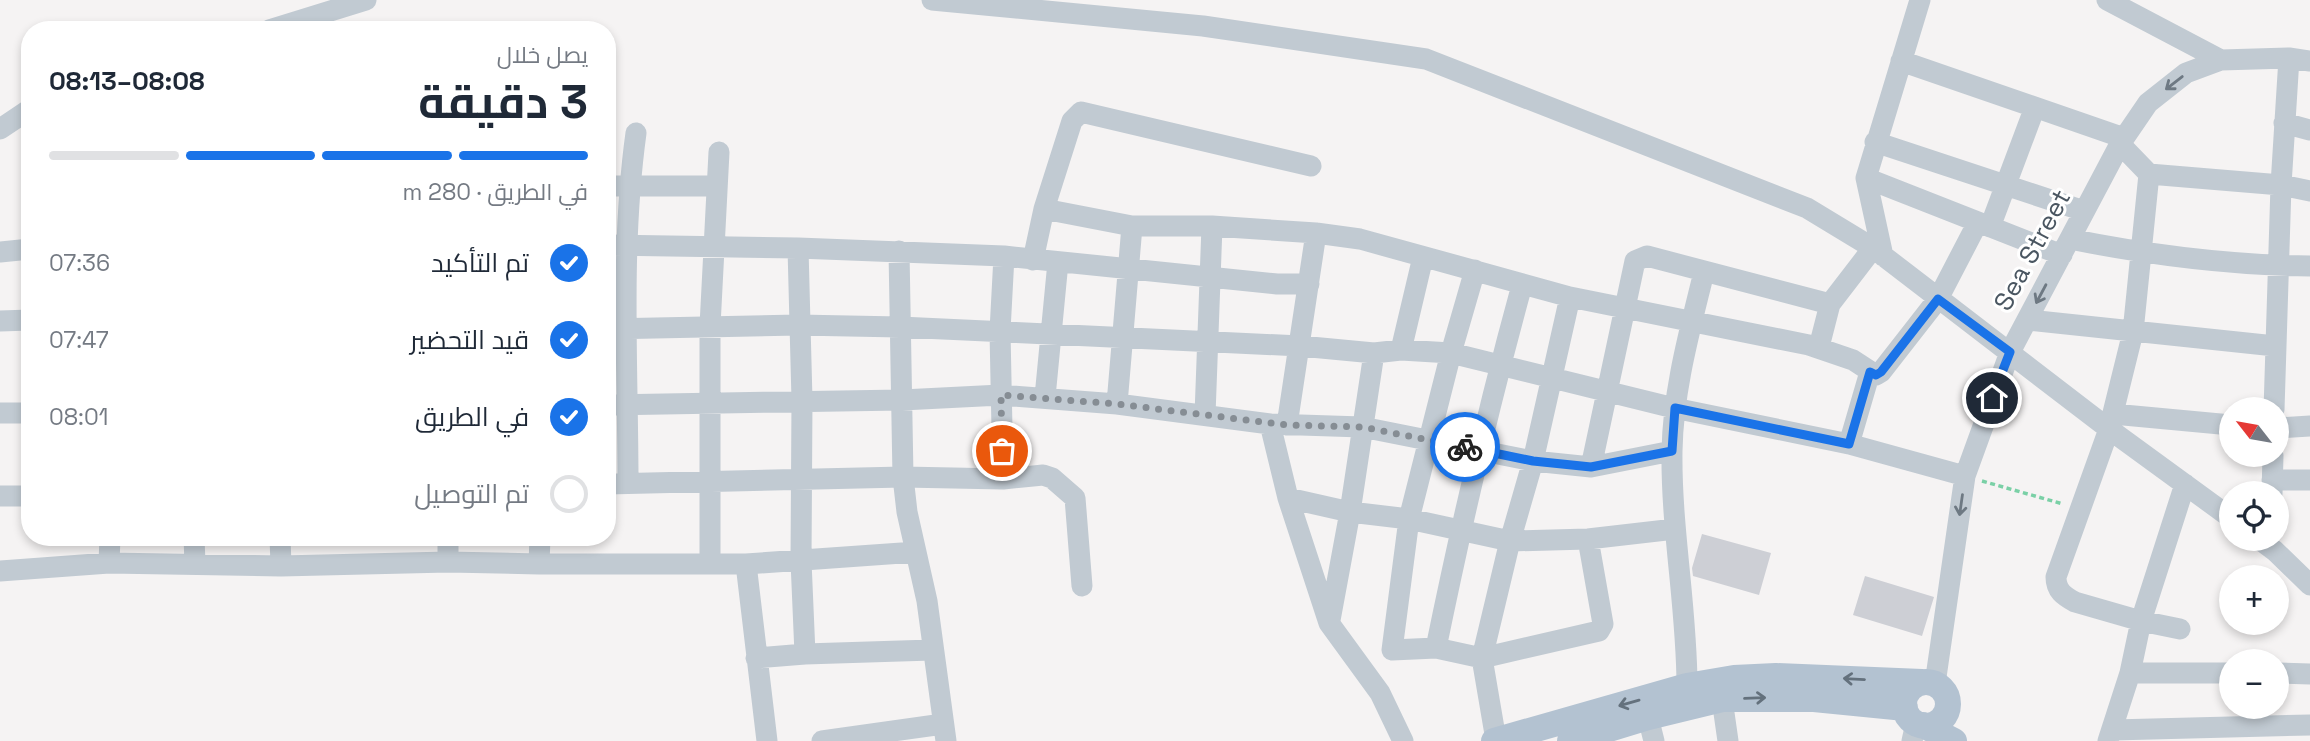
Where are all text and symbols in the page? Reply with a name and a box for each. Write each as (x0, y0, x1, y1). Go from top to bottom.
text: يصل خلال (497, 40, 588, 70)
text: 08:08–08:13 (49, 64, 205, 98)
text: 3 دقيقة (418, 73, 588, 131)
one-way arrow (2166, 75, 2184, 90)
text: في الطريق · 280 m (402, 177, 588, 207)
street label: Sea Street (1986, 184, 2078, 316)
icon: check (550, 244, 588, 282)
text: تم التأكيد (431, 246, 529, 280)
text: 07:36 (49, 248, 110, 278)
one-way arrow (2034, 283, 2048, 304)
icon: check (550, 321, 588, 359)
text: قيد التحضير (410, 323, 529, 357)
text: 07:47 (49, 325, 109, 355)
pin (1962, 368, 2022, 428)
icon: home (1973, 379, 2011, 417)
north arrow (2219, 397, 2289, 467)
map controls (2219, 397, 2289, 719)
icon: check (550, 398, 588, 436)
text: في الطريق (415, 400, 529, 434)
text: 08:01 (49, 402, 108, 432)
courier (1430, 412, 1500, 482)
pin (972, 421, 1032, 481)
icon: bike (1446, 428, 1484, 466)
icon: bag (983, 432, 1021, 470)
text: تم التوصيل (414, 477, 529, 511)
button: locate (2219, 481, 2289, 551)
one-way arrow (1954, 493, 1967, 516)
button: + (2219, 565, 2289, 635)
button: − (2219, 649, 2289, 719)
one-way arrow (1843, 672, 1866, 685)
one-way arrow (1743, 691, 1766, 704)
one-way arrow (1619, 697, 1641, 710)

